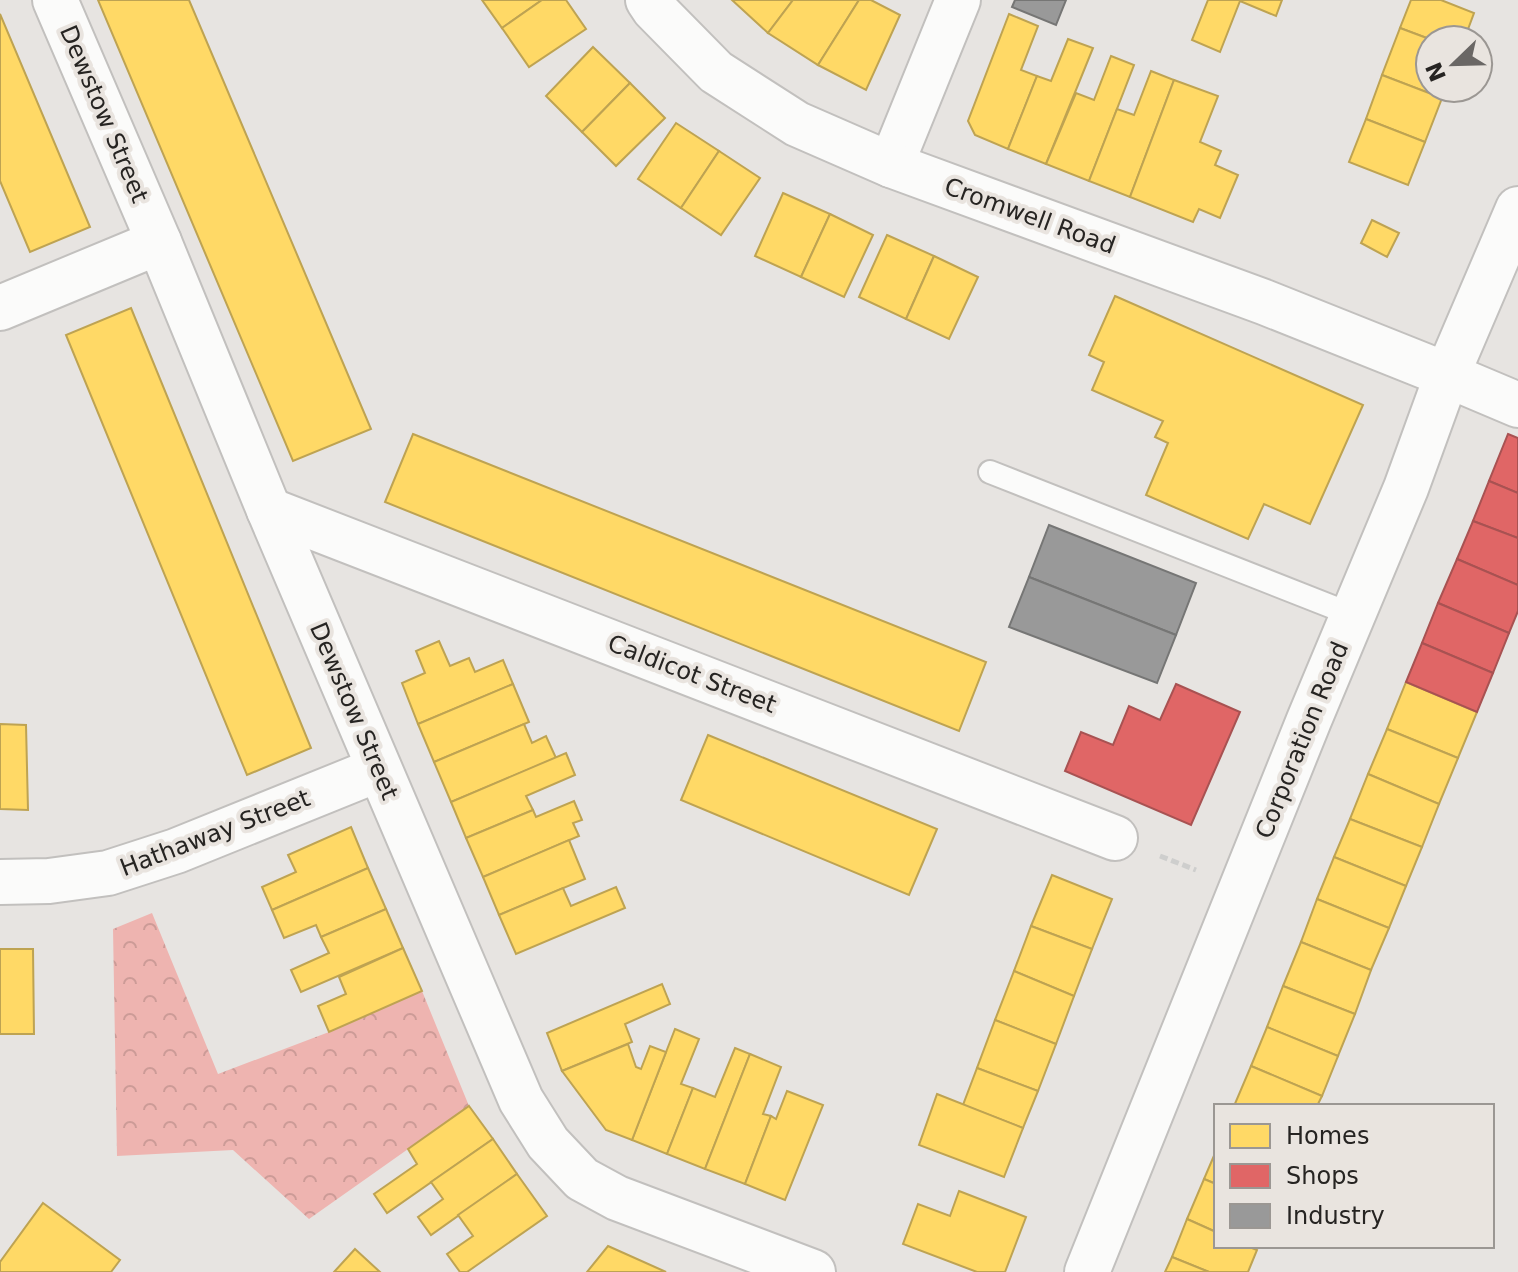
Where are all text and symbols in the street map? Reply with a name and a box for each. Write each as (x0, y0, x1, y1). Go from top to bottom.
street label: Dewstow Street (54, 21, 154, 207)
north arrow (1414, 24, 1494, 104)
text: N (1421, 58, 1451, 85)
street label: Cromwell Road (941, 172, 1119, 260)
street label: Dewstow Street (304, 618, 404, 804)
street label: Caldicot Street (604, 629, 780, 719)
street label: Corporation Road (1250, 638, 1354, 842)
street label: Hathaway Street (116, 784, 314, 882)
legend (1214, 1104, 1494, 1248)
text: Homes (1286, 1122, 1369, 1150)
text: Shops (1286, 1162, 1359, 1190)
text: Industry (1286, 1202, 1385, 1230)

